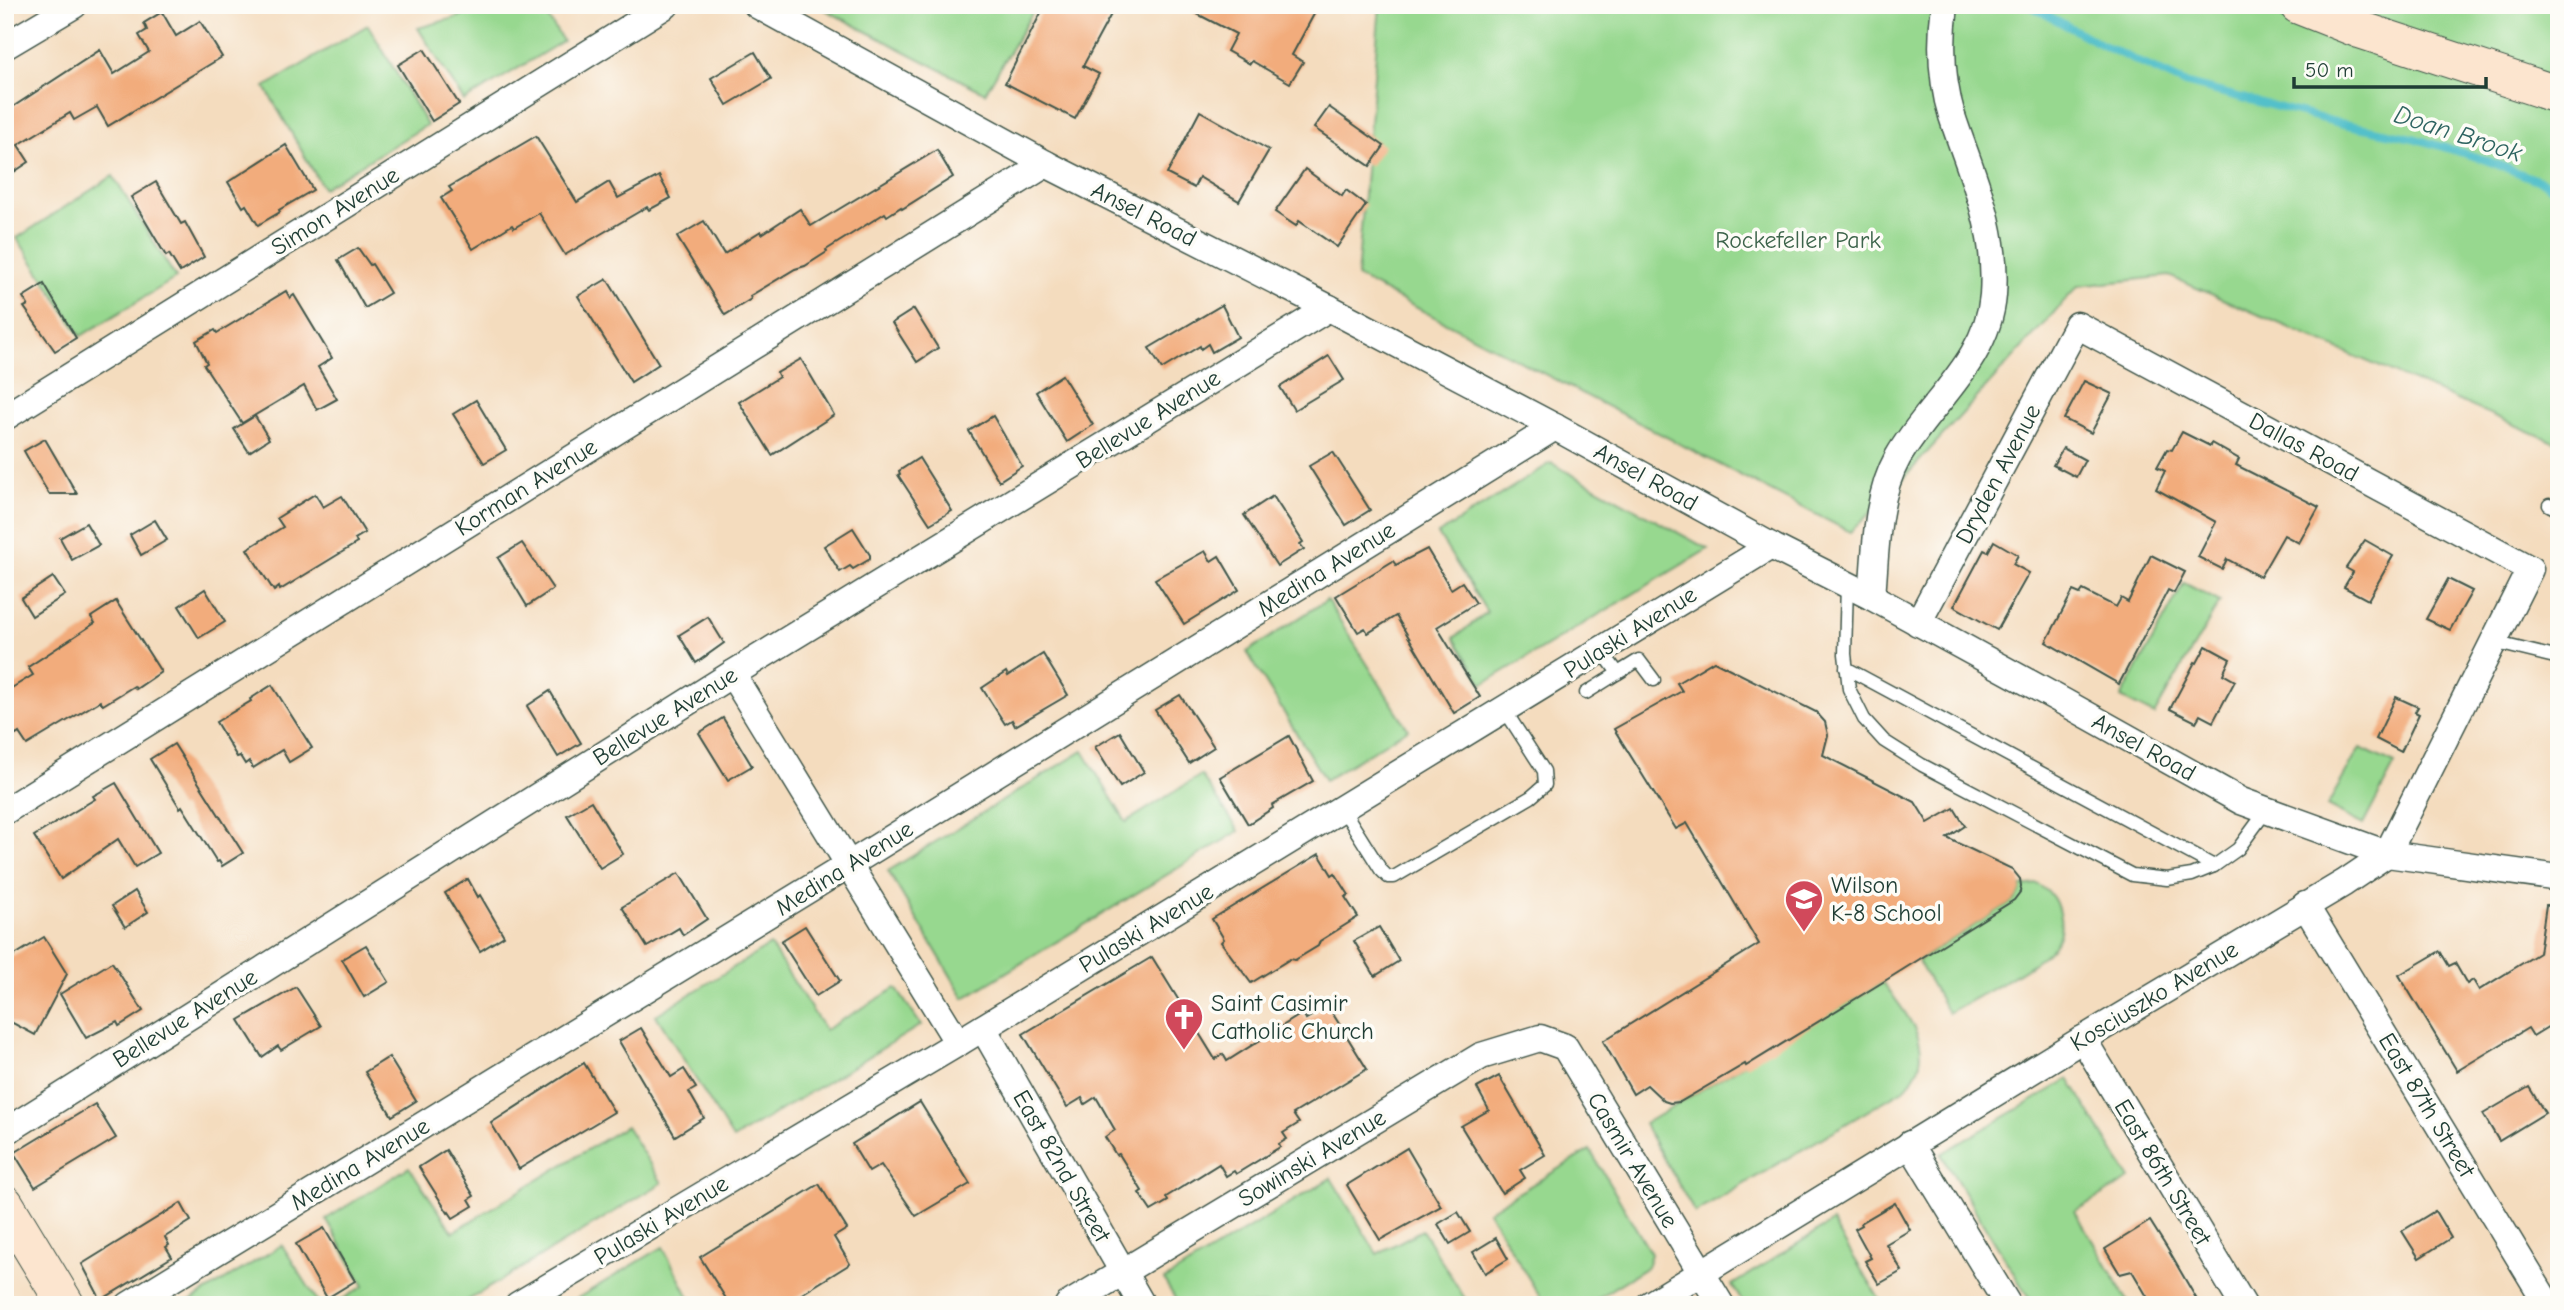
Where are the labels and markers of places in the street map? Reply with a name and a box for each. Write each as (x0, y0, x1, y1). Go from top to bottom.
place label: Wilson K-8 School (1831, 871, 1942, 927)
school or university icon: Wilson K-8 School (1783, 878, 1825, 933)
place label: Saint Casimir Catholic Church (1211, 989, 1374, 1045)
church icon: Saint Casimir Catholic Church (1163, 996, 1205, 1051)

